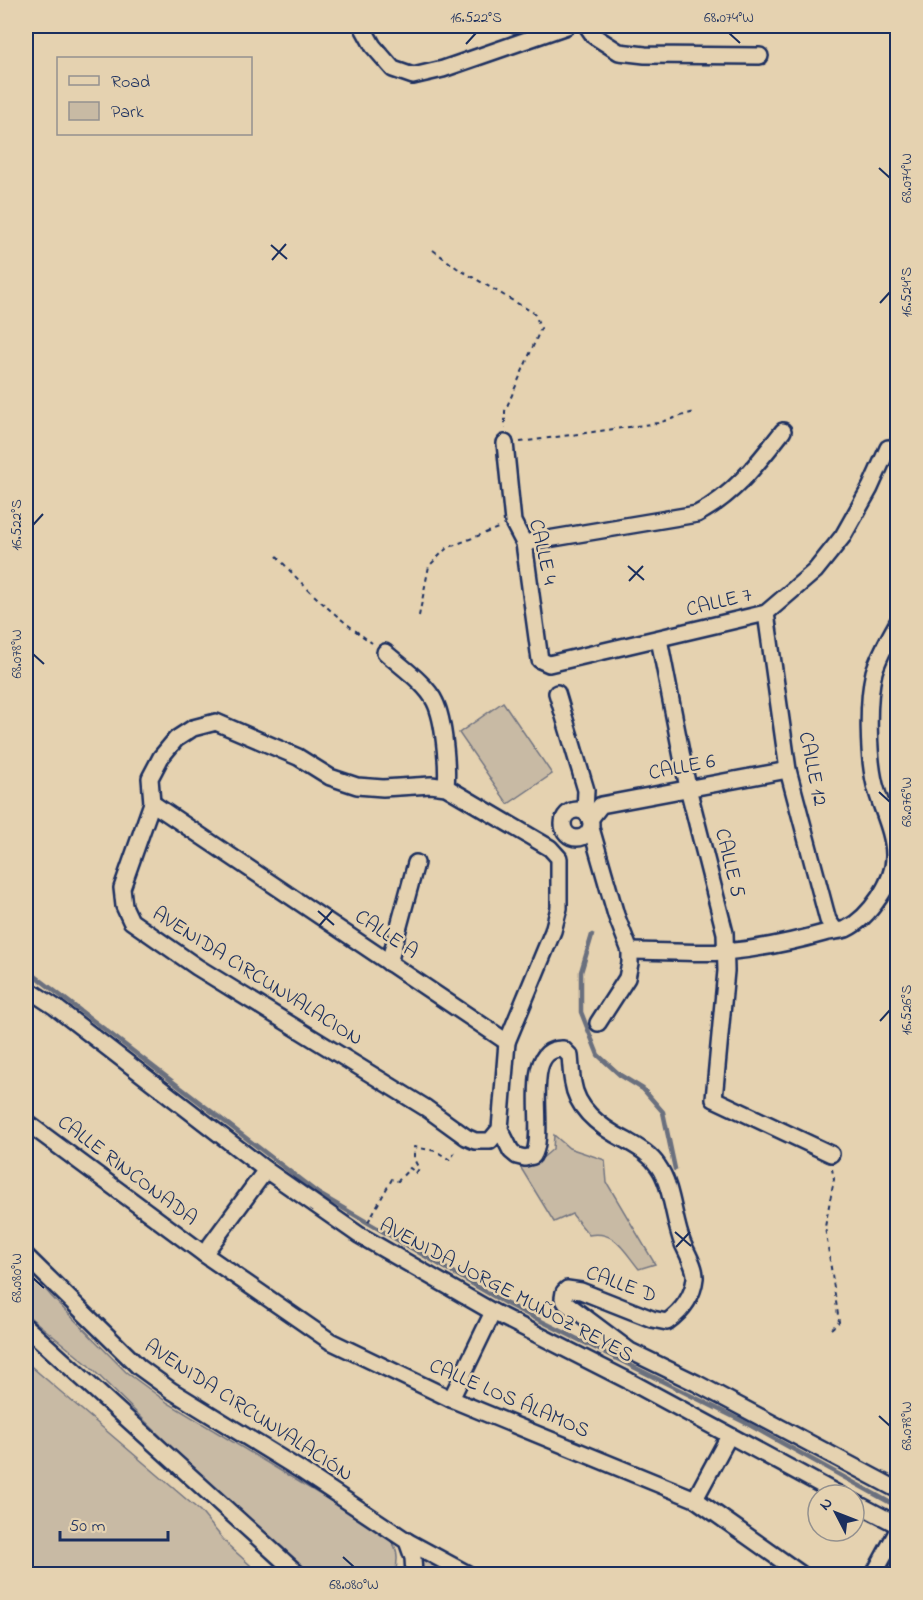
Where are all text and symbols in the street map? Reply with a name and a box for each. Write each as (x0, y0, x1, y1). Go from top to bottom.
text: 16.522°S (450, 7, 502, 29)
text: 68.074°W (704, 7, 754, 29)
legend (57, 57, 252, 135)
text: Road (111, 70, 150, 96)
text: Park (111, 100, 144, 126)
text: 68.074°W (896, 153, 918, 203)
text: 16.524°S (896, 266, 918, 317)
text: 16.522°S (6, 499, 28, 551)
street label: CALLE 4 (520, 516, 564, 588)
street label: CALLE 7 (683, 580, 755, 626)
text: 68.078°W (6, 629, 28, 679)
street label: CALLE 12 (790, 729, 834, 809)
street label: CALLE 6 (646, 747, 718, 789)
text: 68.076°W (896, 777, 918, 827)
street label: CALLE 5 (706, 825, 752, 901)
street label: AVENIDA CIRCUNVALACION (146, 900, 368, 1054)
street label: CALLE A (348, 903, 424, 967)
text: 16.526°S (896, 984, 918, 1035)
street label: CALLE RINCONADA (51, 1108, 203, 1234)
street label: AVENIDA JORGE MUÑOZ REYES (373, 1211, 639, 1371)
text: 68.080°W (6, 1253, 28, 1303)
street label: CALLE D (581, 1258, 661, 1312)
street label: AVENIDA CIRCUNVALACIÓN (138, 1332, 358, 1490)
street label: CALLE LOS ÁLAMOS (424, 1351, 594, 1446)
text: 68.078°W (896, 1401, 918, 1451)
north arrow (806, 1483, 866, 1543)
text: N (814, 1492, 839, 1516)
scale bar (60, 1504, 168, 1542)
text: 50 m (69, 1514, 106, 1540)
text: 68.080°W (329, 1574, 379, 1596)

